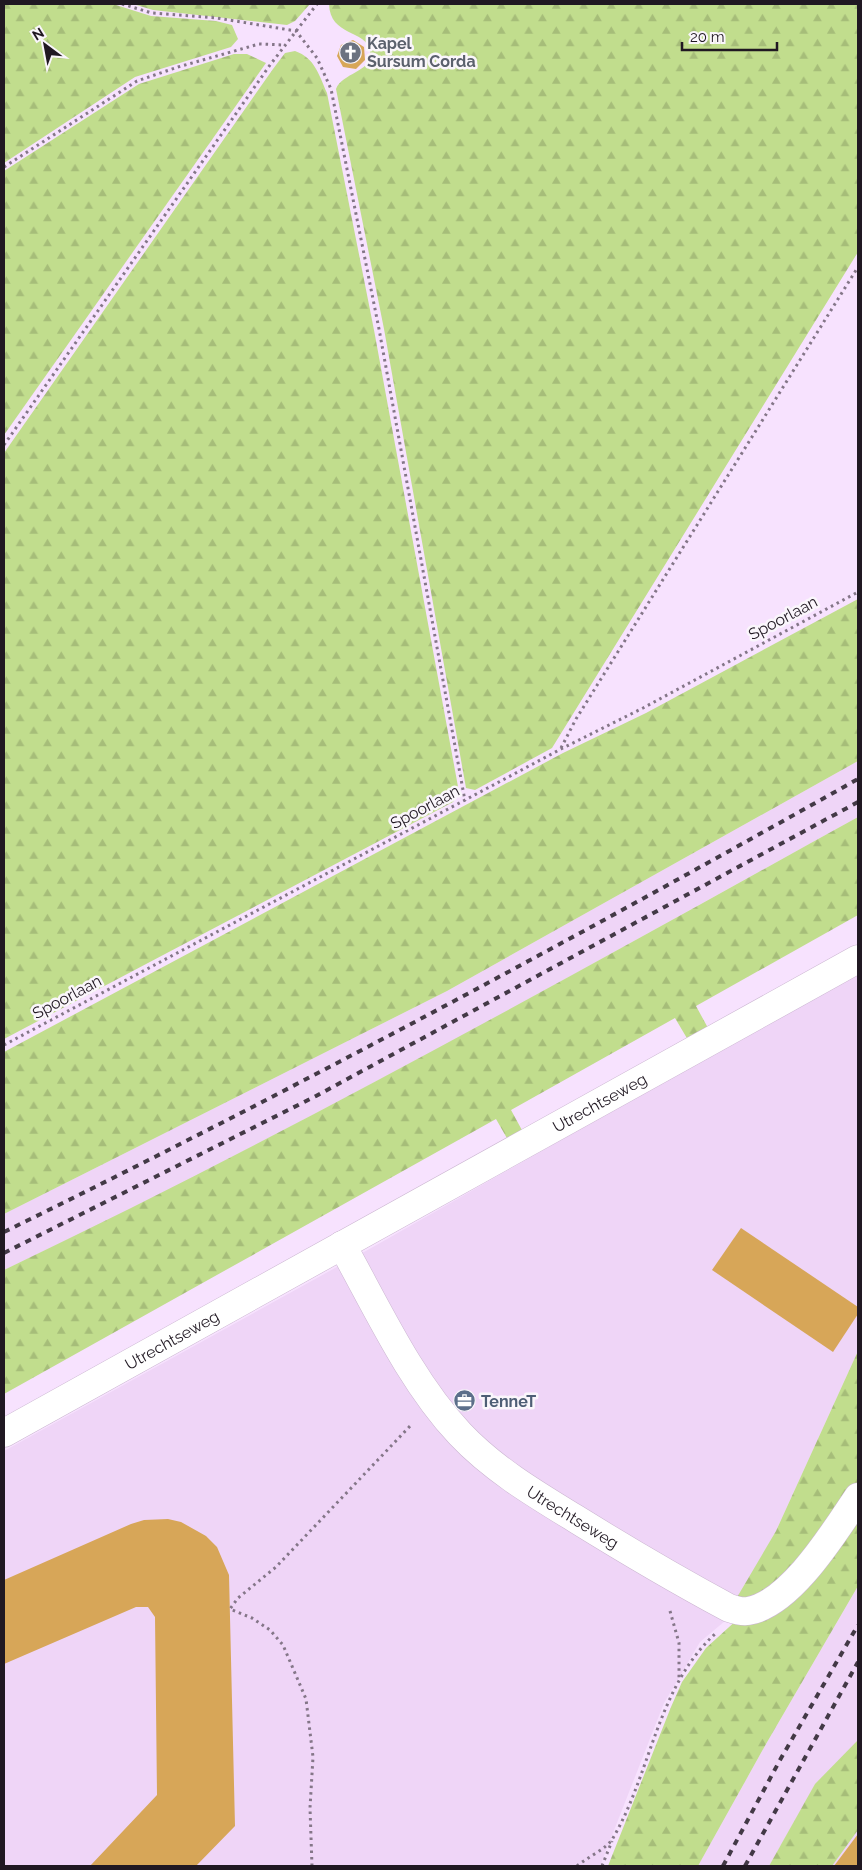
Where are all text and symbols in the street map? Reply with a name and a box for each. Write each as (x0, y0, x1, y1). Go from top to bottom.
north arrow (20, 20, 70, 70)
scale bar (682, 20, 777, 52)
text: N (29, 24, 47, 44)
text: 20 m (690, 28, 725, 46)
place label: Kapel Sursum Corda (367, 34, 476, 71)
church icon: Kapel Sursum Corda (339, 40, 363, 64)
street label: Spoorlaan (745, 592, 821, 644)
street label: Spoorlaan (387, 781, 463, 833)
street label: Spoorlaan (29, 971, 105, 1023)
street label: Utrechtseweg (549, 1069, 650, 1136)
street label: Utrechtseweg (122, 1306, 222, 1373)
office icon: TenneT (453, 1389, 477, 1413)
place label: TenneT (481, 1392, 536, 1411)
street label: Utrechtseweg (523, 1481, 622, 1552)

